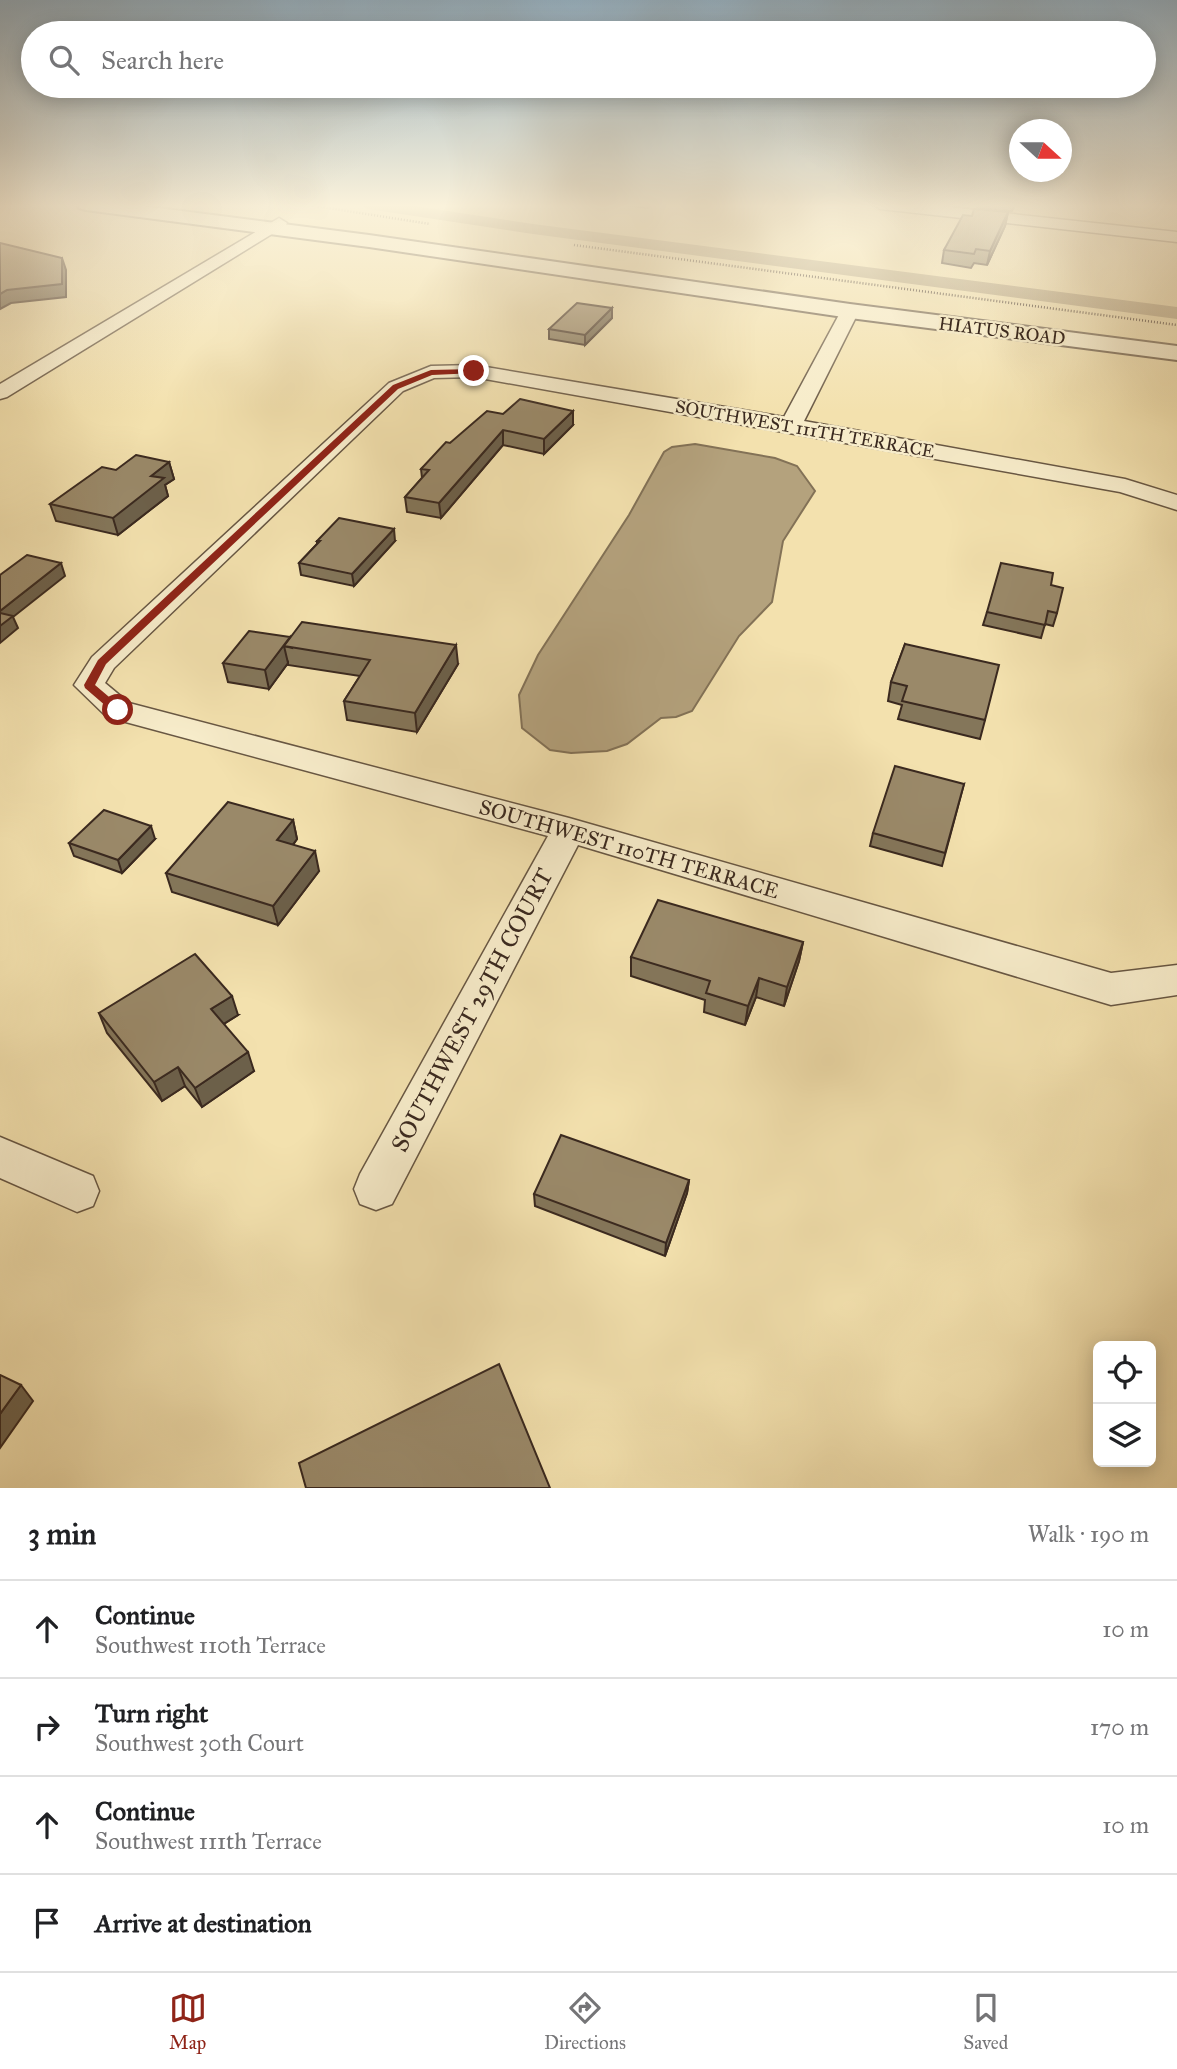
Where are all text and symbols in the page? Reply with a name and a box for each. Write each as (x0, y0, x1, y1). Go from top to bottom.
search box (21, 21, 1156, 98)
icon: search (45, 41, 83, 79)
text: Search here (101, 44, 224, 76)
north arrow (1009, 119, 1072, 182)
street label: HIATUS ROAD (937, 312, 1067, 350)
route end (458, 355, 489, 386)
street label: SOUTHWEST 111TH TERRACE (674, 395, 937, 463)
route start (102, 694, 133, 725)
street label: SOUTHWEST 110TH TERRACE (476, 794, 782, 904)
street label: SOUTHWEST 29TH COURT (384, 863, 560, 1157)
map controls (1093, 1341, 1156, 1467)
button: locate (1093, 1341, 1156, 1404)
button: layers (1093, 1404, 1156, 1467)
text: 3 min (28, 1516, 96, 1552)
text: Walk · 190 m (1028, 1520, 1149, 1548)
text: Continue (95, 1599, 195, 1631)
icon: ahead (28, 1610, 66, 1648)
text: 10 m (1102, 1615, 1149, 1643)
text: Southwest 110th Terrace (95, 1631, 326, 1659)
text: Turn right (95, 1697, 208, 1729)
icon: right (28, 1708, 66, 1746)
text: 170 m (1090, 1713, 1149, 1741)
text: Southwest 30th Court (95, 1729, 304, 1757)
text: Continue (95, 1795, 195, 1827)
icon: ahead (28, 1806, 66, 1844)
text: 10 m (1102, 1811, 1149, 1839)
text: Southwest 111th Terrace (95, 1827, 322, 1855)
icon: arrive (28, 1904, 66, 1942)
text: Arrive at destination (95, 1907, 312, 1939)
tab: Map (169, 1989, 207, 2054)
tab: Directions (544, 1989, 626, 2054)
tab: Saved (963, 1989, 1008, 2054)

